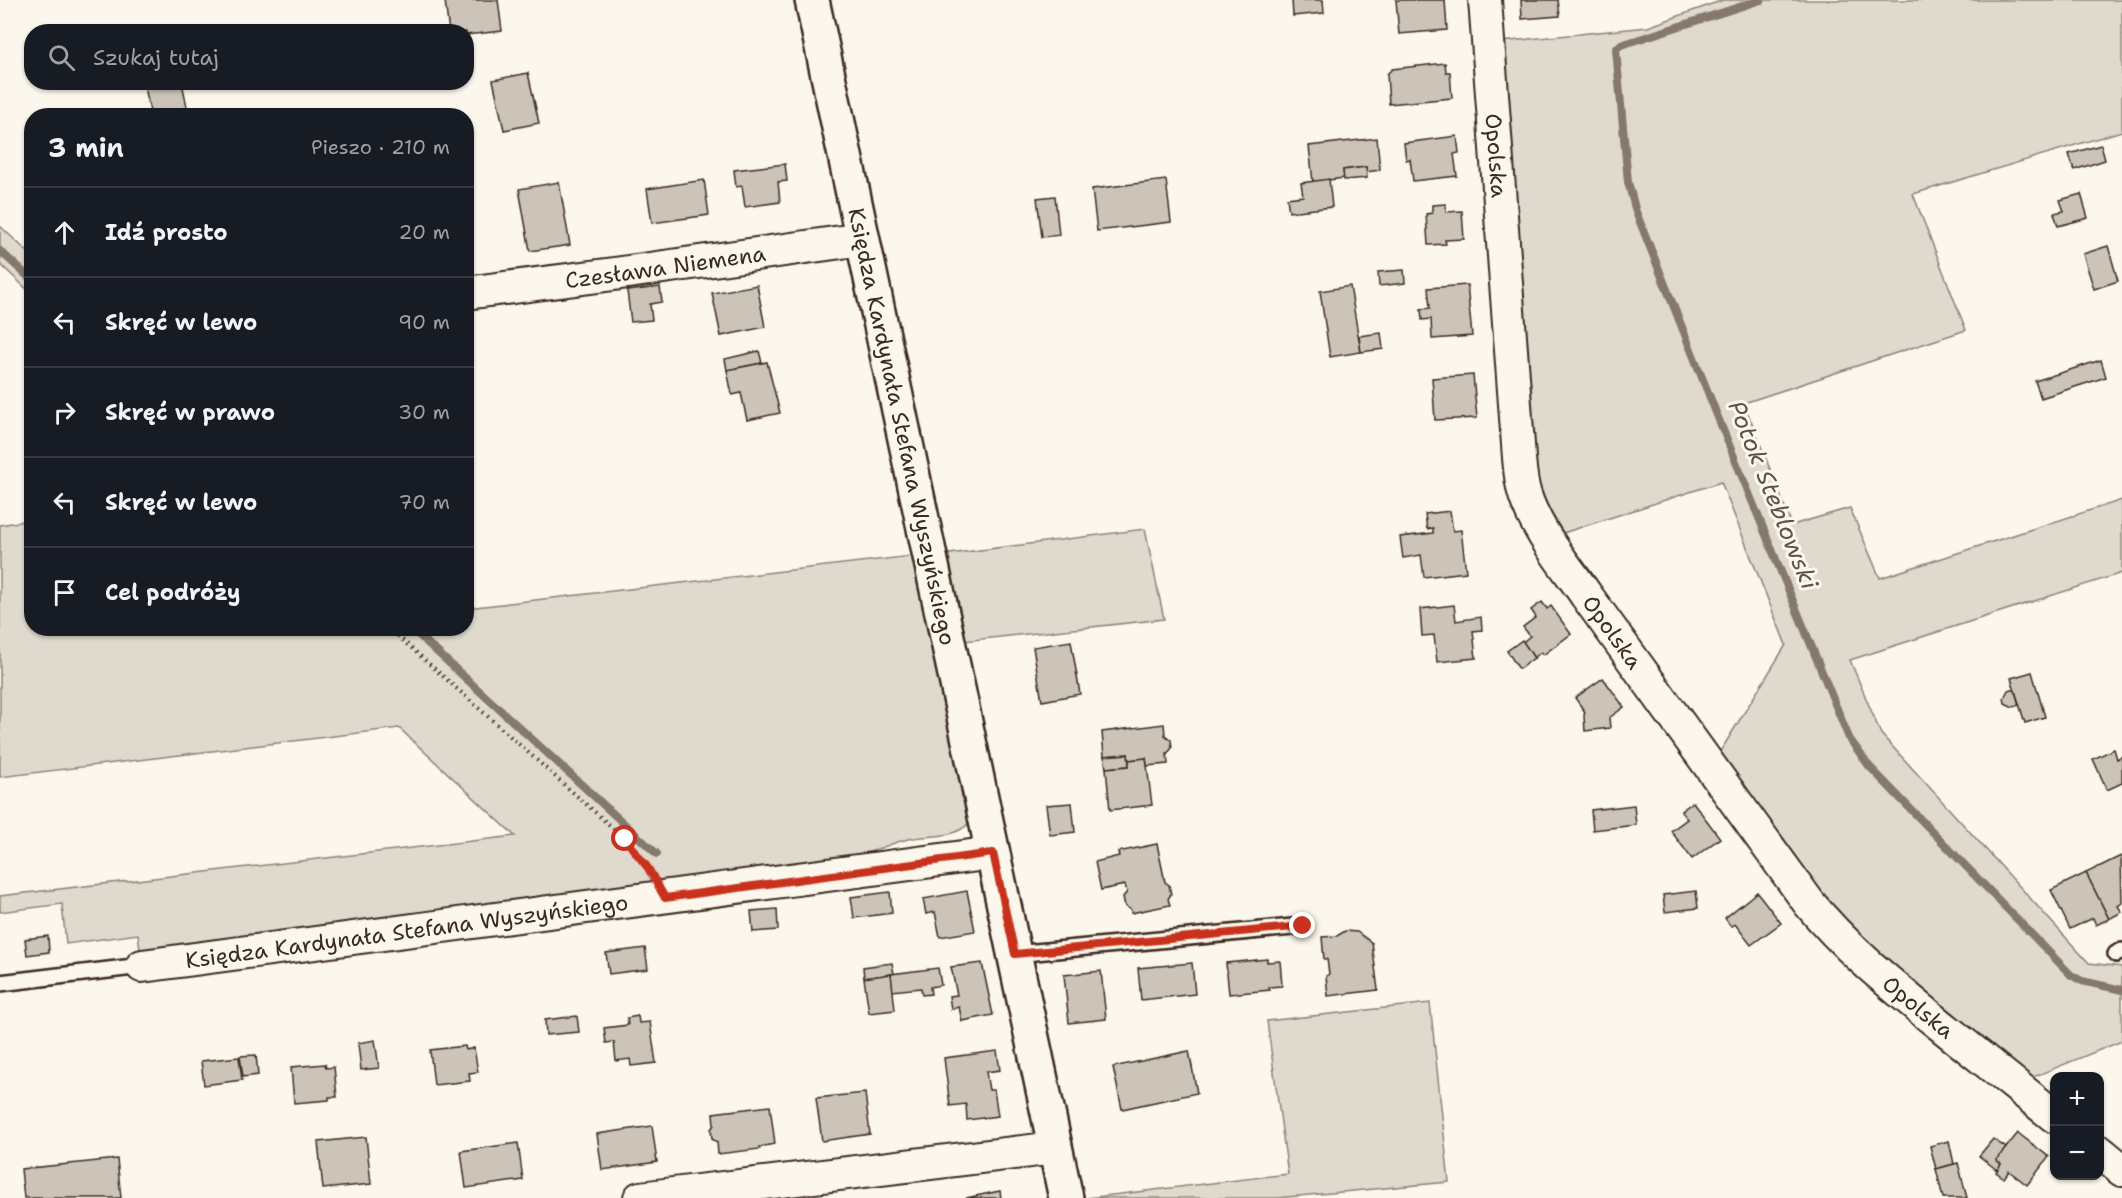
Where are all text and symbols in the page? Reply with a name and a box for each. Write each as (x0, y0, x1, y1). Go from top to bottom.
search box (24, 24, 474, 90)
icon: search (45, 41, 78, 74)
text: Szukaj tutaj (93, 43, 219, 72)
street label: Opolska (1478, 112, 1514, 199)
text: 3 min (48, 130, 124, 165)
text: Pieszo · 210 m (311, 134, 450, 160)
street label: Księdza Kardynała Stefana Wyszyńskiego (841, 205, 962, 648)
icon: ahead (48, 216, 81, 249)
text: Idź prosto (105, 218, 228, 247)
text: 20 m (399, 219, 450, 245)
street label: Czesława Niemena (563, 239, 768, 295)
icon: left (48, 306, 81, 339)
text: Skręć w lewo (105, 308, 257, 337)
text: 90 m (398, 309, 450, 335)
icon: right (48, 396, 81, 429)
water label: Potok Steblowski (1721, 396, 1826, 595)
text: Skręć w prawo (105, 398, 275, 427)
text: 30 m (398, 399, 450, 425)
icon: left (48, 486, 81, 519)
text: Skręć w lewo (105, 488, 257, 517)
text: 70 m (398, 489, 450, 515)
icon: arrive (48, 576, 81, 609)
text: Cel podróży (105, 578, 241, 607)
street label: Opolska (1576, 589, 1649, 675)
route start (611, 825, 637, 851)
street label: Księdza Kardynała Stefana Wyszyńskiego (184, 888, 630, 975)
route end (1289, 912, 1315, 938)
street label: Opolska (1876, 969, 1960, 1045)
map controls (2050, 1072, 2104, 1180)
button: + (2050, 1072, 2104, 1126)
button: − (2050, 1126, 2104, 1180)

